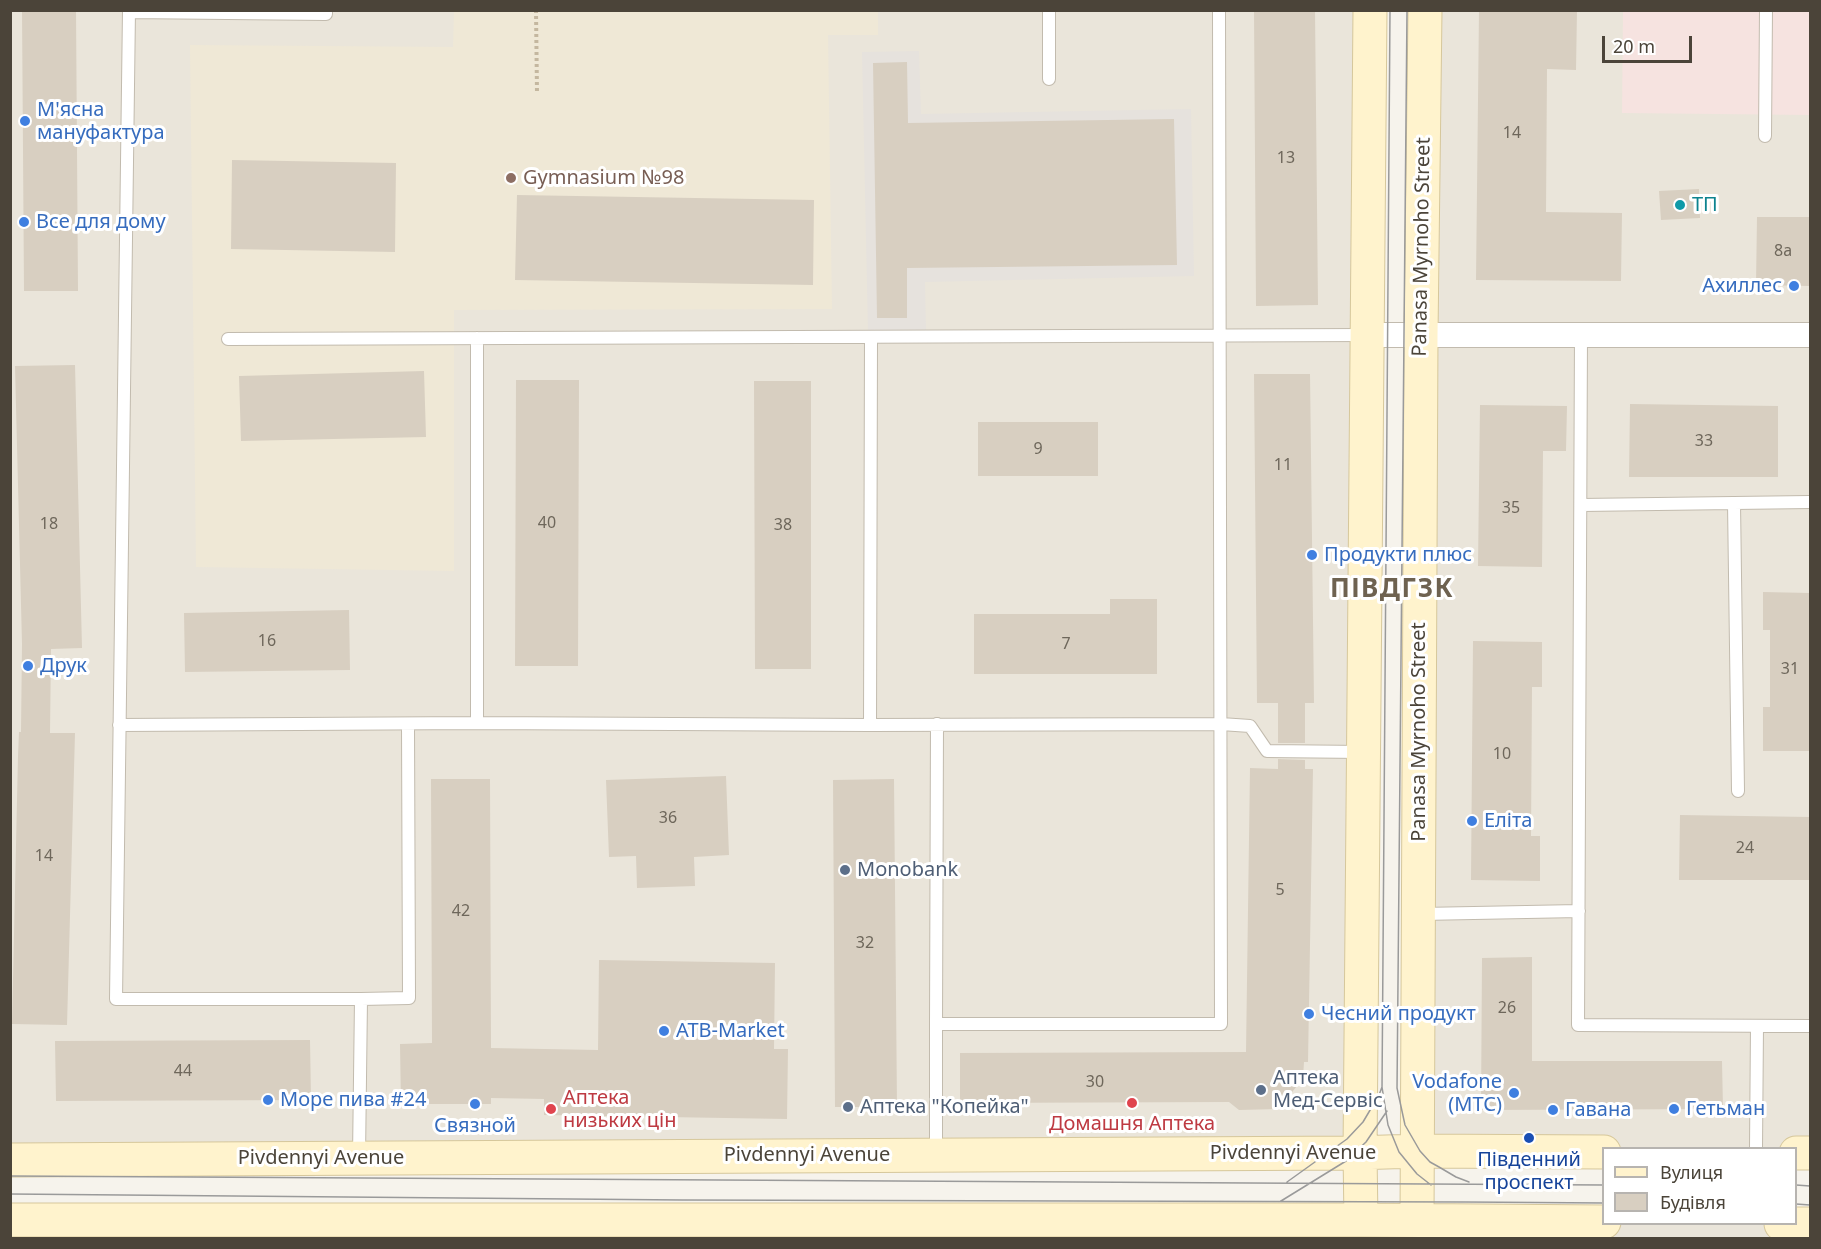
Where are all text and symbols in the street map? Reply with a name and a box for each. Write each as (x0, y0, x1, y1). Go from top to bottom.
scale bar (1605, 24, 1695, 62)
text: 20 m (1613, 34, 1655, 58)
place label: М'ясна мануфактура (37, 98, 165, 145)
marker: М'ясна мануфактура (18, 114, 32, 128)
house number: 14 (1503, 123, 1521, 143)
street label: Panasa Myrnoho Street (1408, 137, 1436, 357)
house number: 13 (1277, 148, 1295, 168)
place label: Gymnasium №98 (523, 166, 684, 190)
marker: Gymnasium №98 (504, 171, 518, 185)
place label: ТП (1692, 193, 1718, 217)
marker: ТП (1673, 198, 1687, 212)
place label: Все для дому (36, 210, 166, 234)
marker: Все для дому (17, 215, 31, 229)
house number: 8а (1774, 241, 1792, 261)
place label: Ахиллес (1702, 274, 1782, 298)
marker: Ахиллес (1787, 279, 1801, 293)
house number: 33 (1695, 431, 1713, 451)
house number: 9 (1033, 439, 1043, 459)
house number: 11 (1274, 455, 1292, 475)
house number: 35 (1502, 498, 1520, 518)
house number: 40 (538, 513, 556, 533)
house number: 18 (40, 514, 58, 534)
house number: 38 (774, 515, 792, 535)
place label: Продукти плюс (1324, 543, 1472, 567)
marker: Продукти плюс (1305, 548, 1319, 562)
district label: ПІВДГЗК (1330, 574, 1454, 606)
street label: Panasa Myrnoho Street (1407, 622, 1431, 842)
house number: 16 (258, 631, 276, 651)
house number: 7 (1061, 634, 1071, 654)
place label: Друк (40, 654, 87, 678)
marker: Друк (21, 659, 35, 673)
house number: 31 (1781, 659, 1799, 679)
house number: 10 (1493, 744, 1511, 764)
house number: 36 (659, 808, 677, 828)
place label: Еліта (1484, 809, 1532, 833)
marker: Еліта (1465, 814, 1479, 828)
house number: 24 (1736, 838, 1754, 858)
house number: 14 (35, 846, 53, 866)
place label: Monobank (857, 858, 958, 882)
marker: Monobank (838, 863, 852, 877)
house number: 5 (1275, 880, 1285, 900)
house number: 42 (452, 901, 470, 921)
house number: 32 (856, 933, 874, 953)
house number: 26 (1498, 998, 1516, 1018)
place label: Чесний продукт (1321, 1002, 1476, 1026)
marker: Чесний продукт (1302, 1007, 1316, 1021)
place label: ATB-Market (676, 1019, 785, 1043)
marker: ATB-Market (657, 1024, 671, 1038)
house number: 44 (174, 1061, 192, 1081)
place label: Аптека Мед-Сервіс (1273, 1066, 1383, 1113)
place label: Vodafone (МТС) (1412, 1070, 1502, 1117)
house number: 30 (1086, 1072, 1104, 1092)
marker: Аптека Мед-Сервіс (1254, 1083, 1268, 1097)
place label: Аптека низьких цін (563, 1086, 676, 1133)
marker: Vodafone (МТС) (1507, 1086, 1521, 1100)
place label: Море пива #24 (280, 1088, 426, 1112)
marker: Море пива #24 (261, 1093, 275, 1107)
place label: Аптека "Копейка" (860, 1095, 1029, 1119)
marker: Домашня Аптека (1125, 1096, 1139, 1110)
marker: Связной (468, 1097, 482, 1111)
place label: Гетьман (1686, 1097, 1765, 1121)
place label: Гавана (1565, 1098, 1631, 1122)
marker: Аптека "Копейка" (841, 1100, 855, 1114)
marker: Аптека низьких цін (544, 1102, 558, 1116)
marker: Гетьман (1667, 1102, 1681, 1116)
marker: Гавана (1546, 1103, 1560, 1117)
place label: Домашня Аптека (1049, 1112, 1215, 1136)
place label: Связной (434, 1114, 516, 1138)
marker: Південний проспект (1522, 1131, 1536, 1145)
street label: Pivdennyi Avenue (1210, 1141, 1376, 1165)
street label: Pivdennyi Avenue (724, 1143, 890, 1167)
street label: Pivdennyi Avenue (238, 1146, 404, 1170)
legend (1602, 1147, 1797, 1225)
place label: Південний проспект (1477, 1148, 1581, 1195)
text: Вулиця (1660, 1160, 1723, 1184)
text: Будівля (1660, 1190, 1726, 1214)

